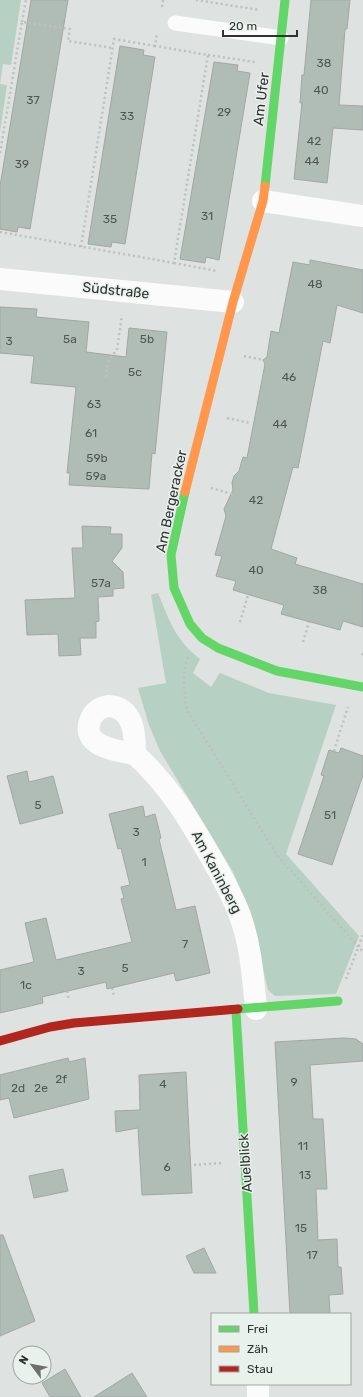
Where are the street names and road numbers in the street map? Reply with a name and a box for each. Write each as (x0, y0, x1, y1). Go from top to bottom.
street label: Am Ufer (250, 71, 273, 127)
street label: Südstraße (82, 279, 150, 302)
street label: Am Bergeracker (152, 448, 191, 554)
street label: Am Kaninberg (188, 828, 246, 917)
street label: Auelblick (235, 1132, 256, 1193)

